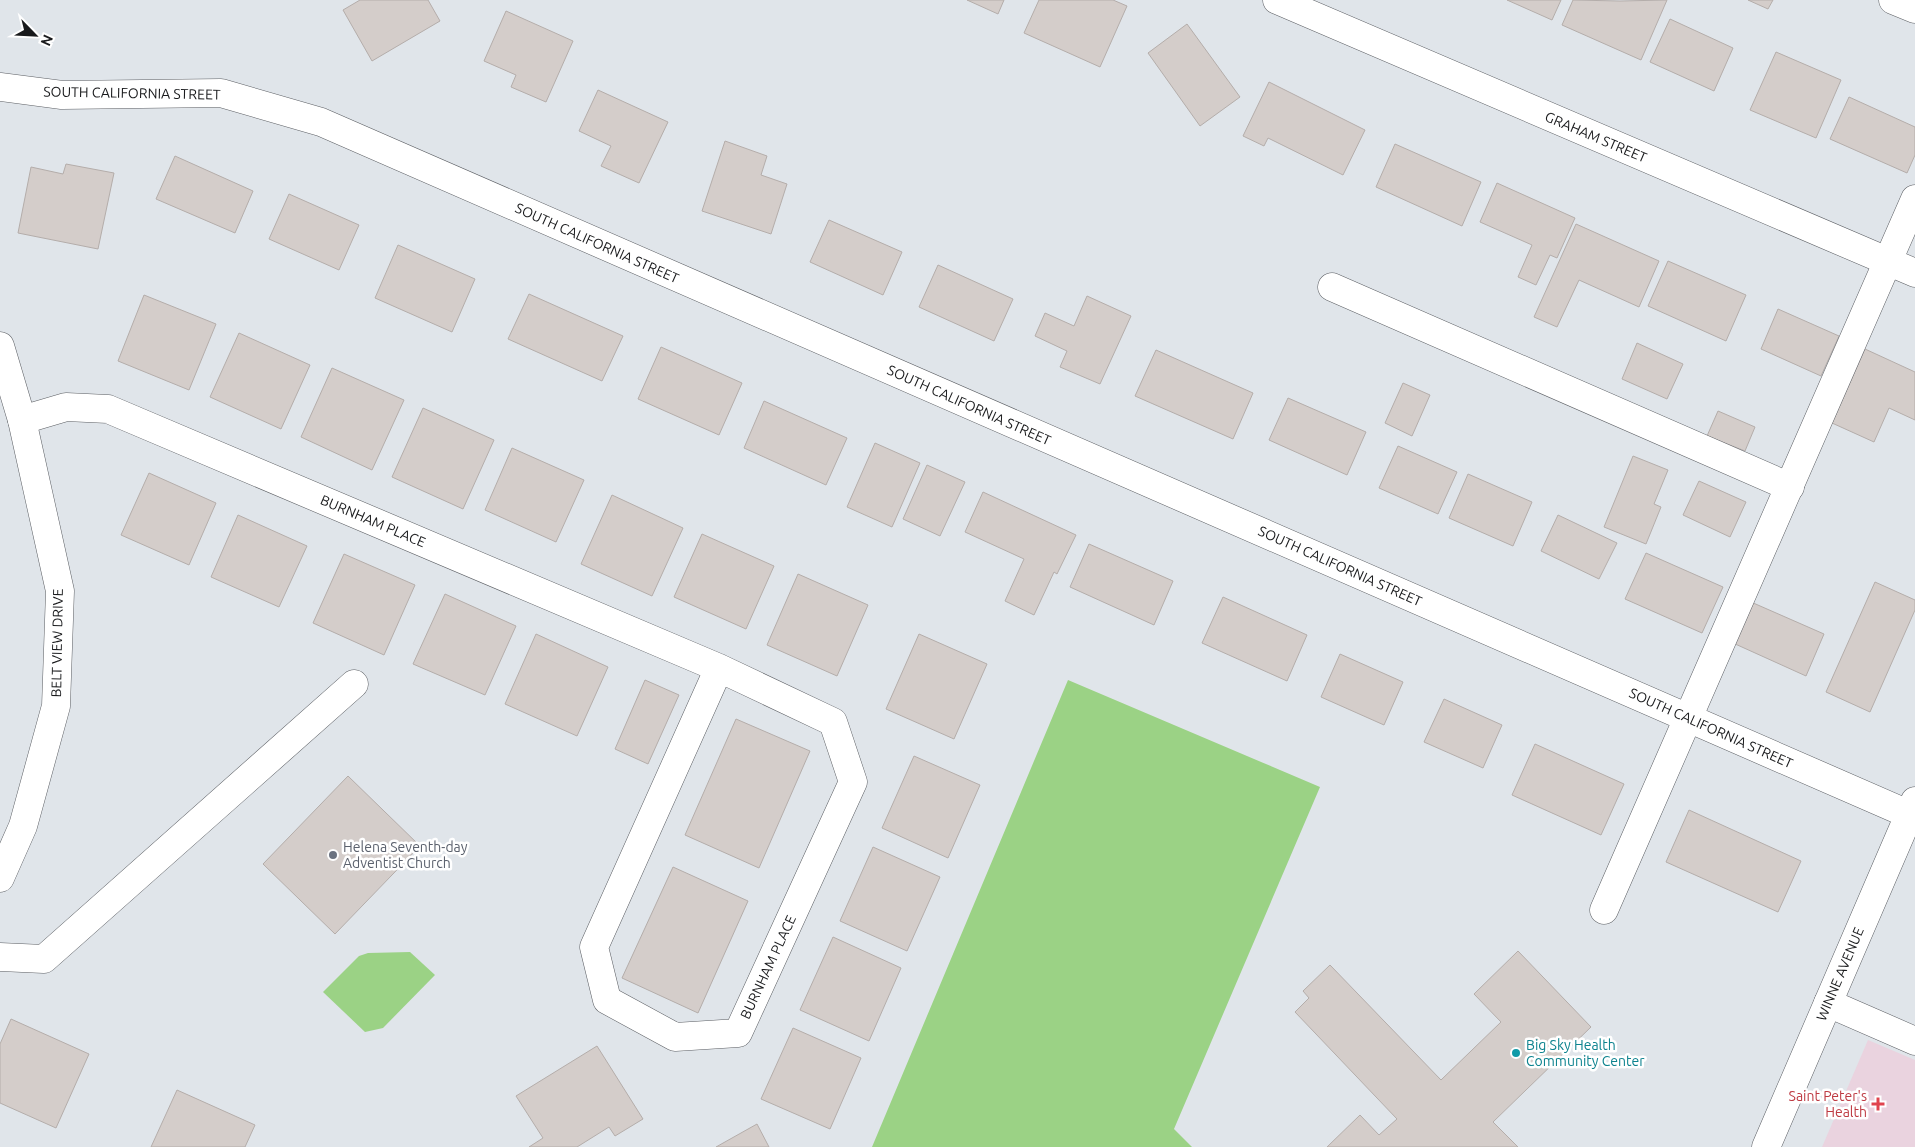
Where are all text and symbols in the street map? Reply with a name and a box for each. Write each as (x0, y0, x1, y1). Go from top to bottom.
north arrow (10, 10, 60, 60)
text: N (37, 32, 56, 48)
street label: SOUTH CALIFORNIA STREET (43, 83, 221, 103)
street label: GRAHAM STREET (1543, 108, 1650, 166)
street label: SOUTH CALIFORNIA STREET (513, 200, 681, 286)
street label: SOUTH CALIFORNIA STREET (885, 362, 1053, 448)
street label: BURNHAM PLACE (318, 492, 428, 550)
street label: SOUTH CALIFORNIA STREET (1256, 523, 1424, 609)
street label: BELT VIEW DRIVE (48, 588, 66, 698)
street label: SOUTH CALIFORNIA STREET (1627, 685, 1795, 771)
place label: Helena Seventh-day Adventist Church (343, 839, 468, 871)
marker: Helena Seventh-day Adventist Church (327, 849, 339, 861)
street label: BURNHAM PLACE (737, 912, 799, 1021)
street label: WINNE AVENUE (1813, 925, 1867, 1023)
place label: Big Sky Health Community Center (1526, 1037, 1645, 1069)
marker: Big Sky Health Community Center (1510, 1047, 1522, 1059)
place label: Saint Peter's Health (1789, 1088, 1867, 1120)
marker: Saint Peter's Health (1871, 1097, 1885, 1111)

